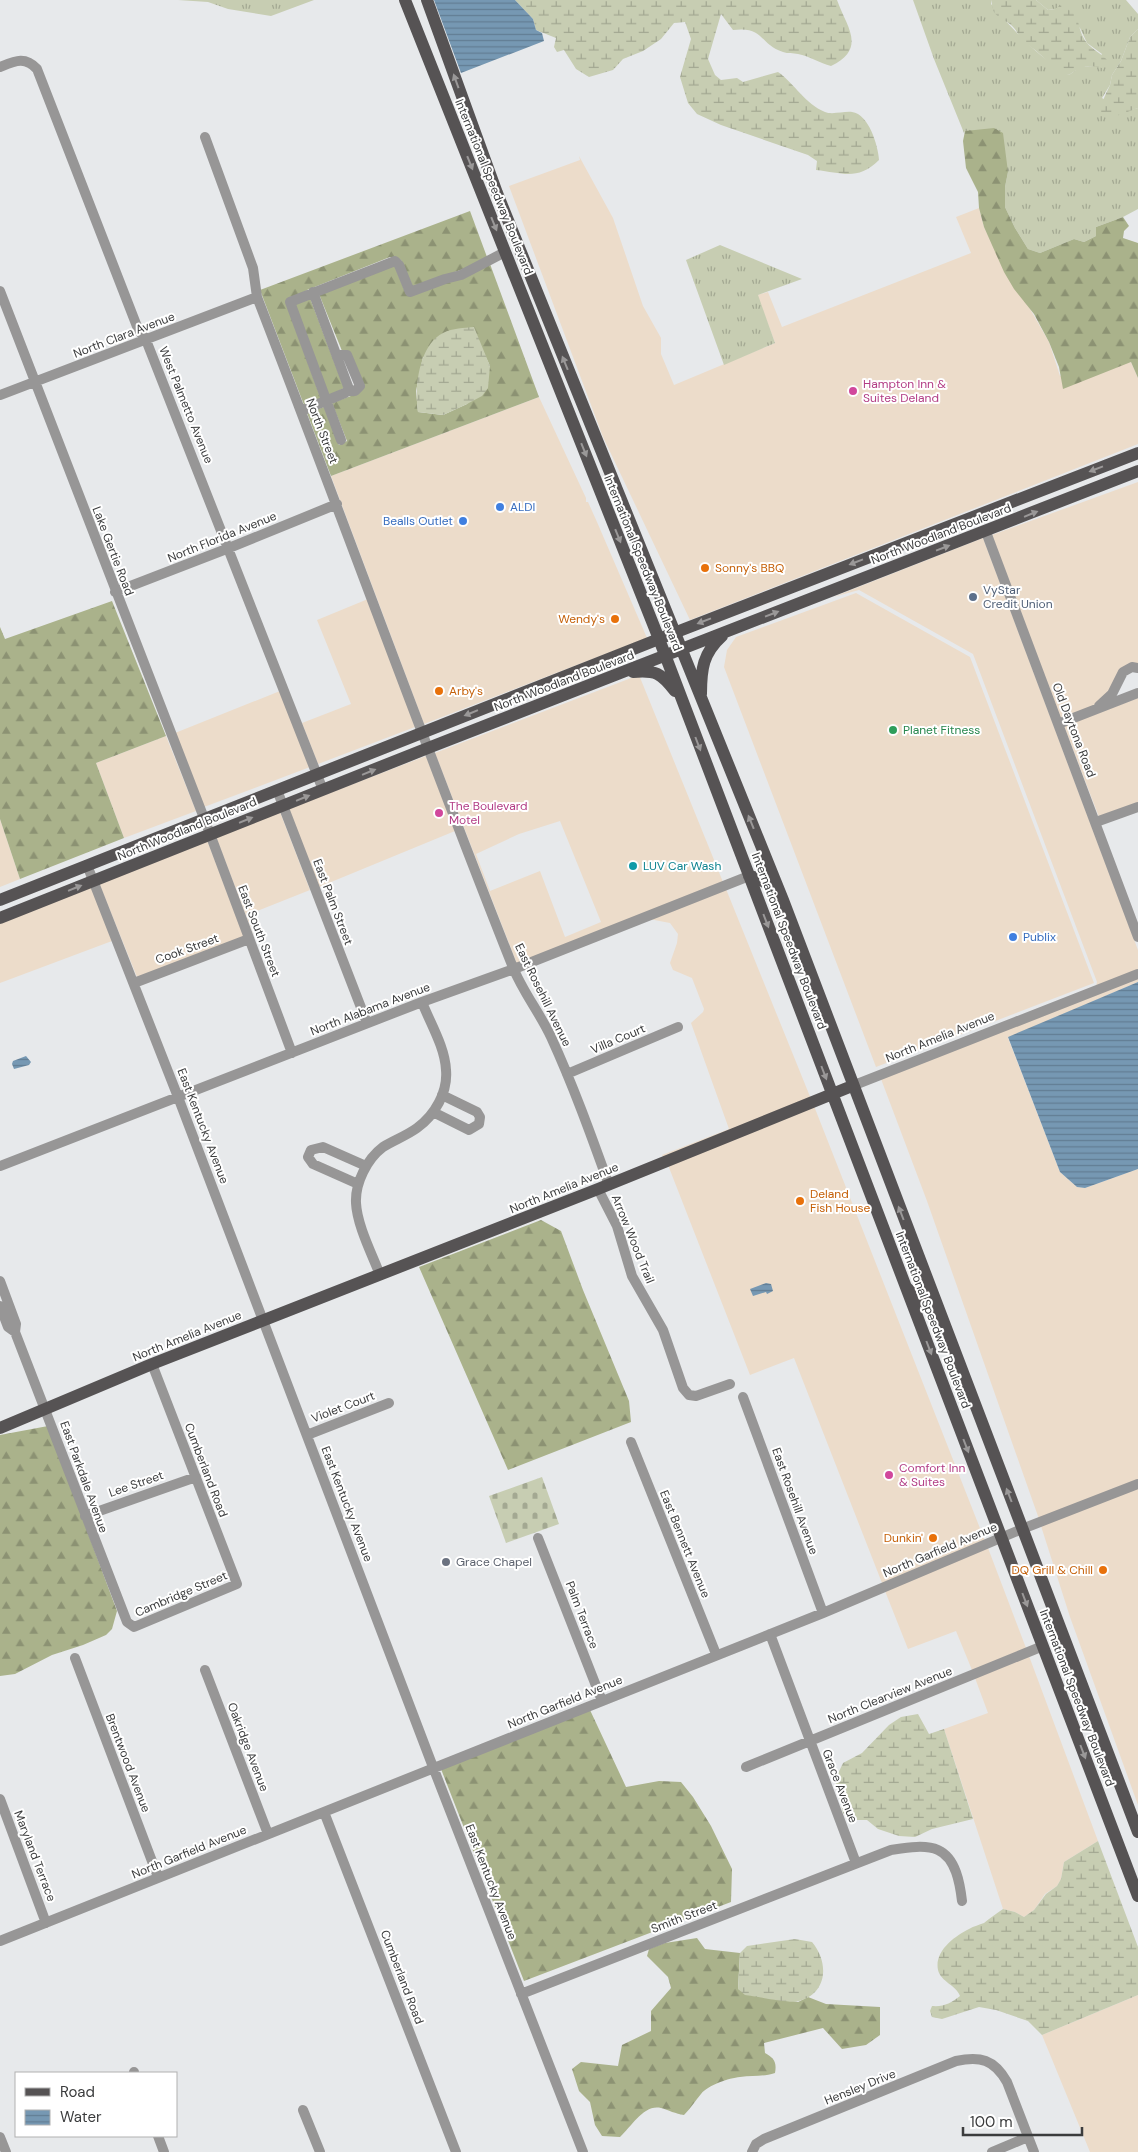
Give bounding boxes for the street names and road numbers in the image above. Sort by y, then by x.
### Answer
street label: International Speedway Boulevard [451,97,537,277]
street label: North Clara Avenue [71,308,177,362]
street label: West Palmetto Avenue [155,344,217,466]
street label: North Street [302,396,342,466]
street label: International Speedway Boulevard [600,473,686,653]
street label: North Woodland Boulevard [869,500,1013,568]
street label: Lake Gertie Road [89,504,137,598]
street label: North Florida Avenue [165,508,279,566]
street label: North Woodland Boulevard [492,647,636,715]
street label: Old Daytona Road [1049,680,1099,780]
street label: North Woodland Boulevard [115,794,259,864]
street label: International Speedway Boulevard [748,850,830,1032]
street label: East Palm Street [309,857,357,947]
street label: East South Street [234,883,284,979]
street label: Cook Street [153,930,221,968]
street label: East Rosehill Avenue [511,941,575,1049]
street label: North Alabama Avenue [308,979,432,1039]
street label: North Amelia Avenue [883,1008,997,1066]
street label: Villa Court [588,1020,648,1058]
street label: East Kentucky Avenue [174,1066,232,1186]
street label: North Amelia Avenue [507,1159,621,1217]
street label: Arrow Wood Trail [608,1192,658,1286]
street label: International Speedway Boulevard [892,1229,974,1411]
street label: North Amelia Avenue [130,1307,244,1365]
street label: Violet Court [309,1387,377,1426]
street label: East Parkdale Avenue [56,1419,112,1535]
street label: Cumberland Road [181,1421,231,1519]
street label: East Kentucky Avenue [318,1444,376,1564]
street label: East Rosehill Avenue [768,1445,822,1557]
street label: Lee Street [106,1467,166,1501]
street label: East Bennett Avenue [656,1488,714,1600]
street label: North Garfield Avenue [881,1519,1000,1581]
street label: Cambridge Street [132,1567,230,1621]
street label: Palm Terrace [562,1579,602,1651]
street label: International Speedway Boulevard [1036,1607,1118,1789]
street label: North Clearview Avenue [826,1663,955,1727]
street label: North Garfield Avenue [505,1672,625,1732]
street label: Oakridge Avenue [224,1700,272,1794]
street label: Brentwood Avenue [102,1711,154,1815]
street label: Grace Avenue [819,1747,861,1825]
street label: Maryland Terrace [10,1808,60,1904]
street label: North Garfield Avenue [129,1822,249,1882]
street label: East Kentucky Avenue [462,1822,520,1942]
street label: Smith Street [649,1897,720,1937]
street label: Cumberland Road [377,1928,427,2026]
street label: Hensley Drive [822,2065,898,2109]

